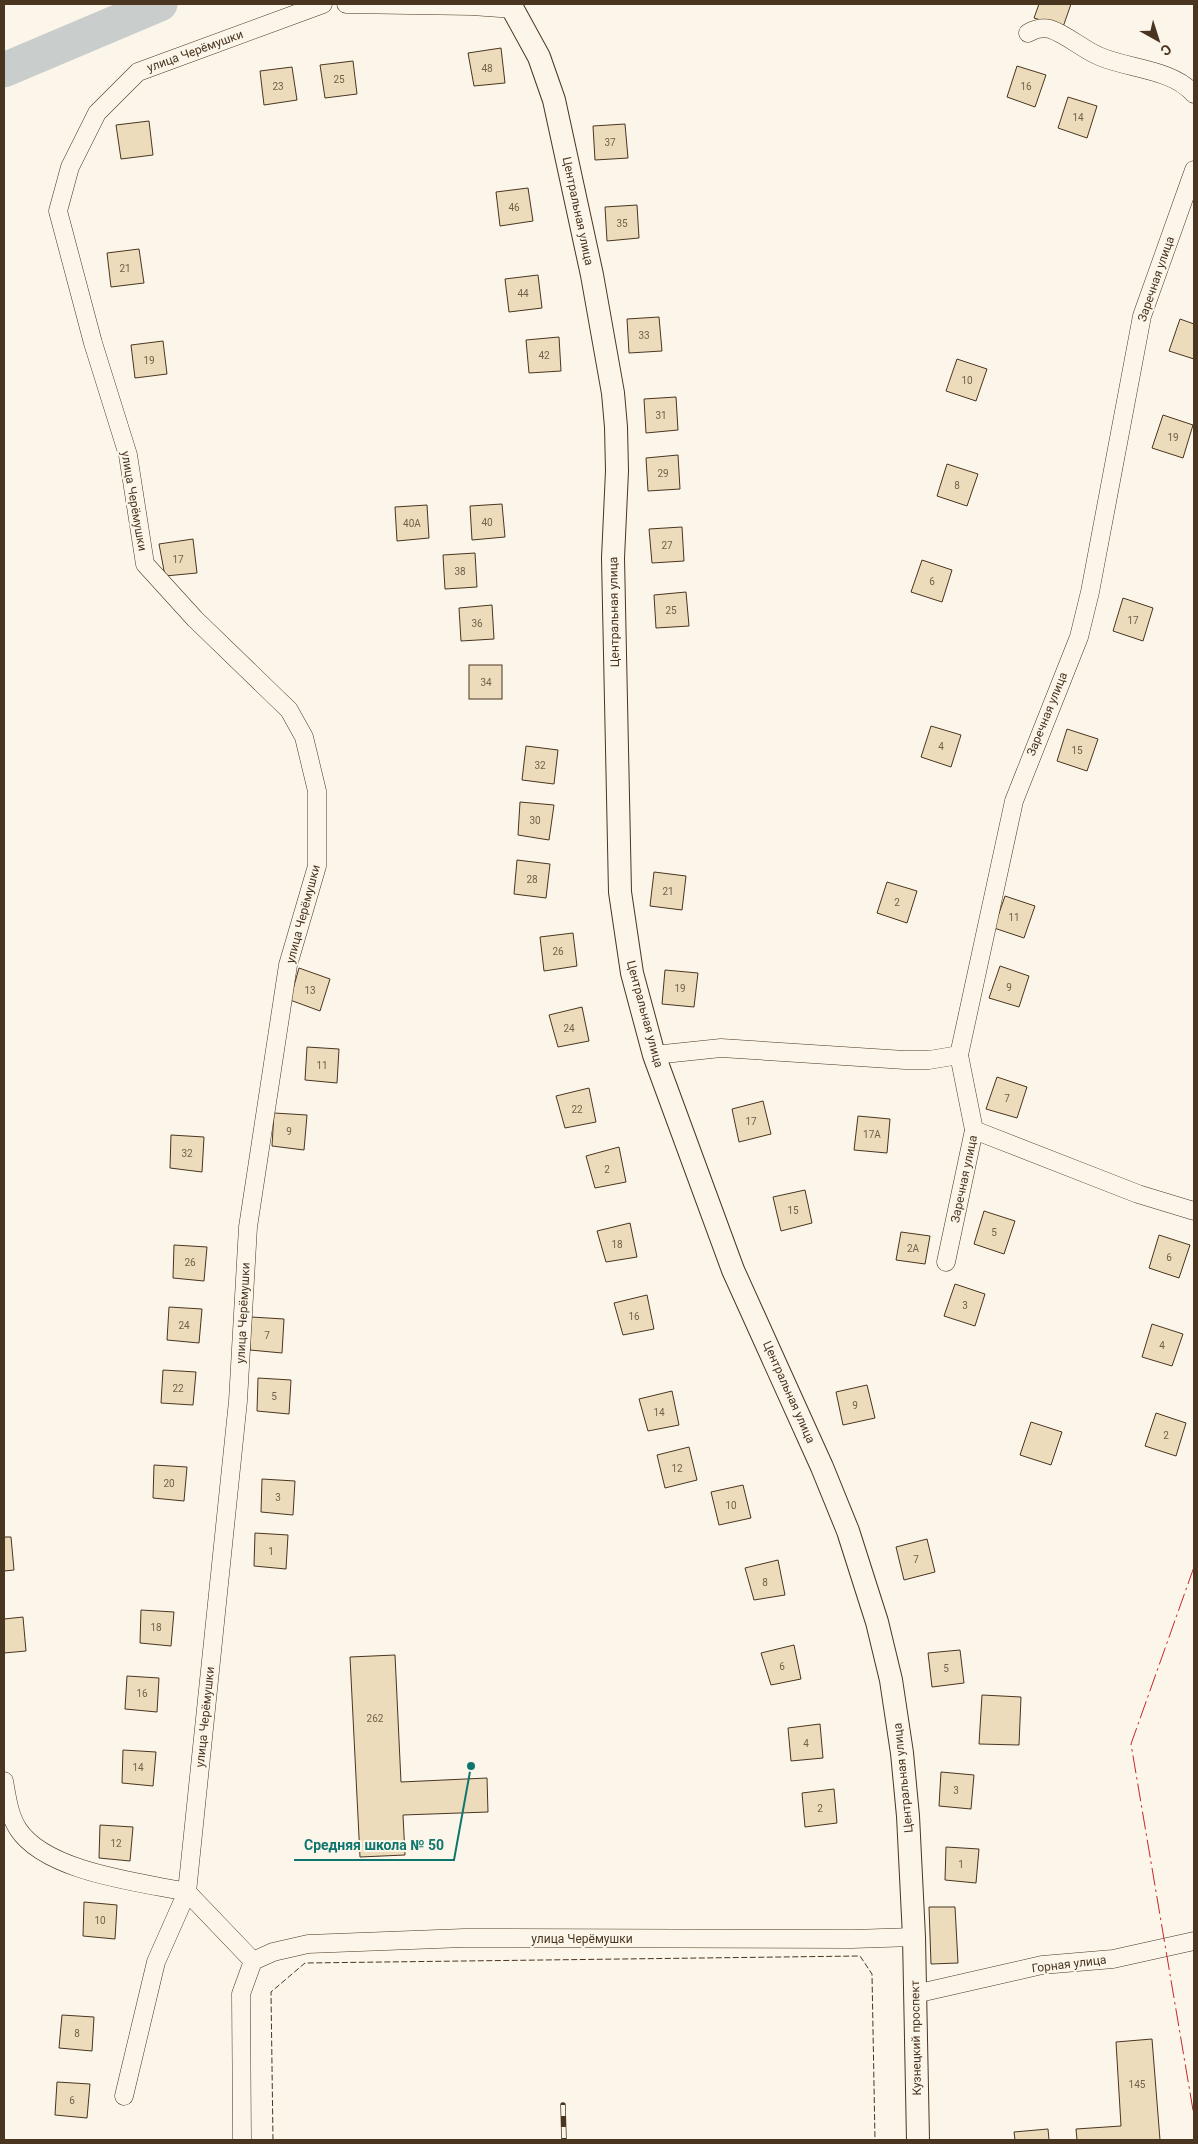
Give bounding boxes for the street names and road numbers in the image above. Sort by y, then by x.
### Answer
street label: улица Черёмушки [145,27,245,75]
street label: Центральная улица [560,155,596,267]
street label: Заречная улица [1135,235,1177,323]
street label: улица Черёмушки [118,450,150,552]
street label: Центральная улица [606,557,622,667]
street label: Заречная улица [1024,670,1070,758]
street label: улица Черёмушки [283,863,323,965]
street label: Центральная улица [624,959,666,1069]
street label: Заречная улица [948,1134,980,1224]
street label: улица Черёмушки [233,1262,253,1364]
street label: Центральная улица [760,1339,818,1445]
street label: улица Черёмушки [193,1666,217,1768]
street label: Центральная улица [890,1722,916,1834]
street label: улица Черёмушки [531,1932,633,1946]
street label: Горная улица [1031,1952,1107,1976]
street label: Кузнецкий проспект [908,1980,924,2096]

